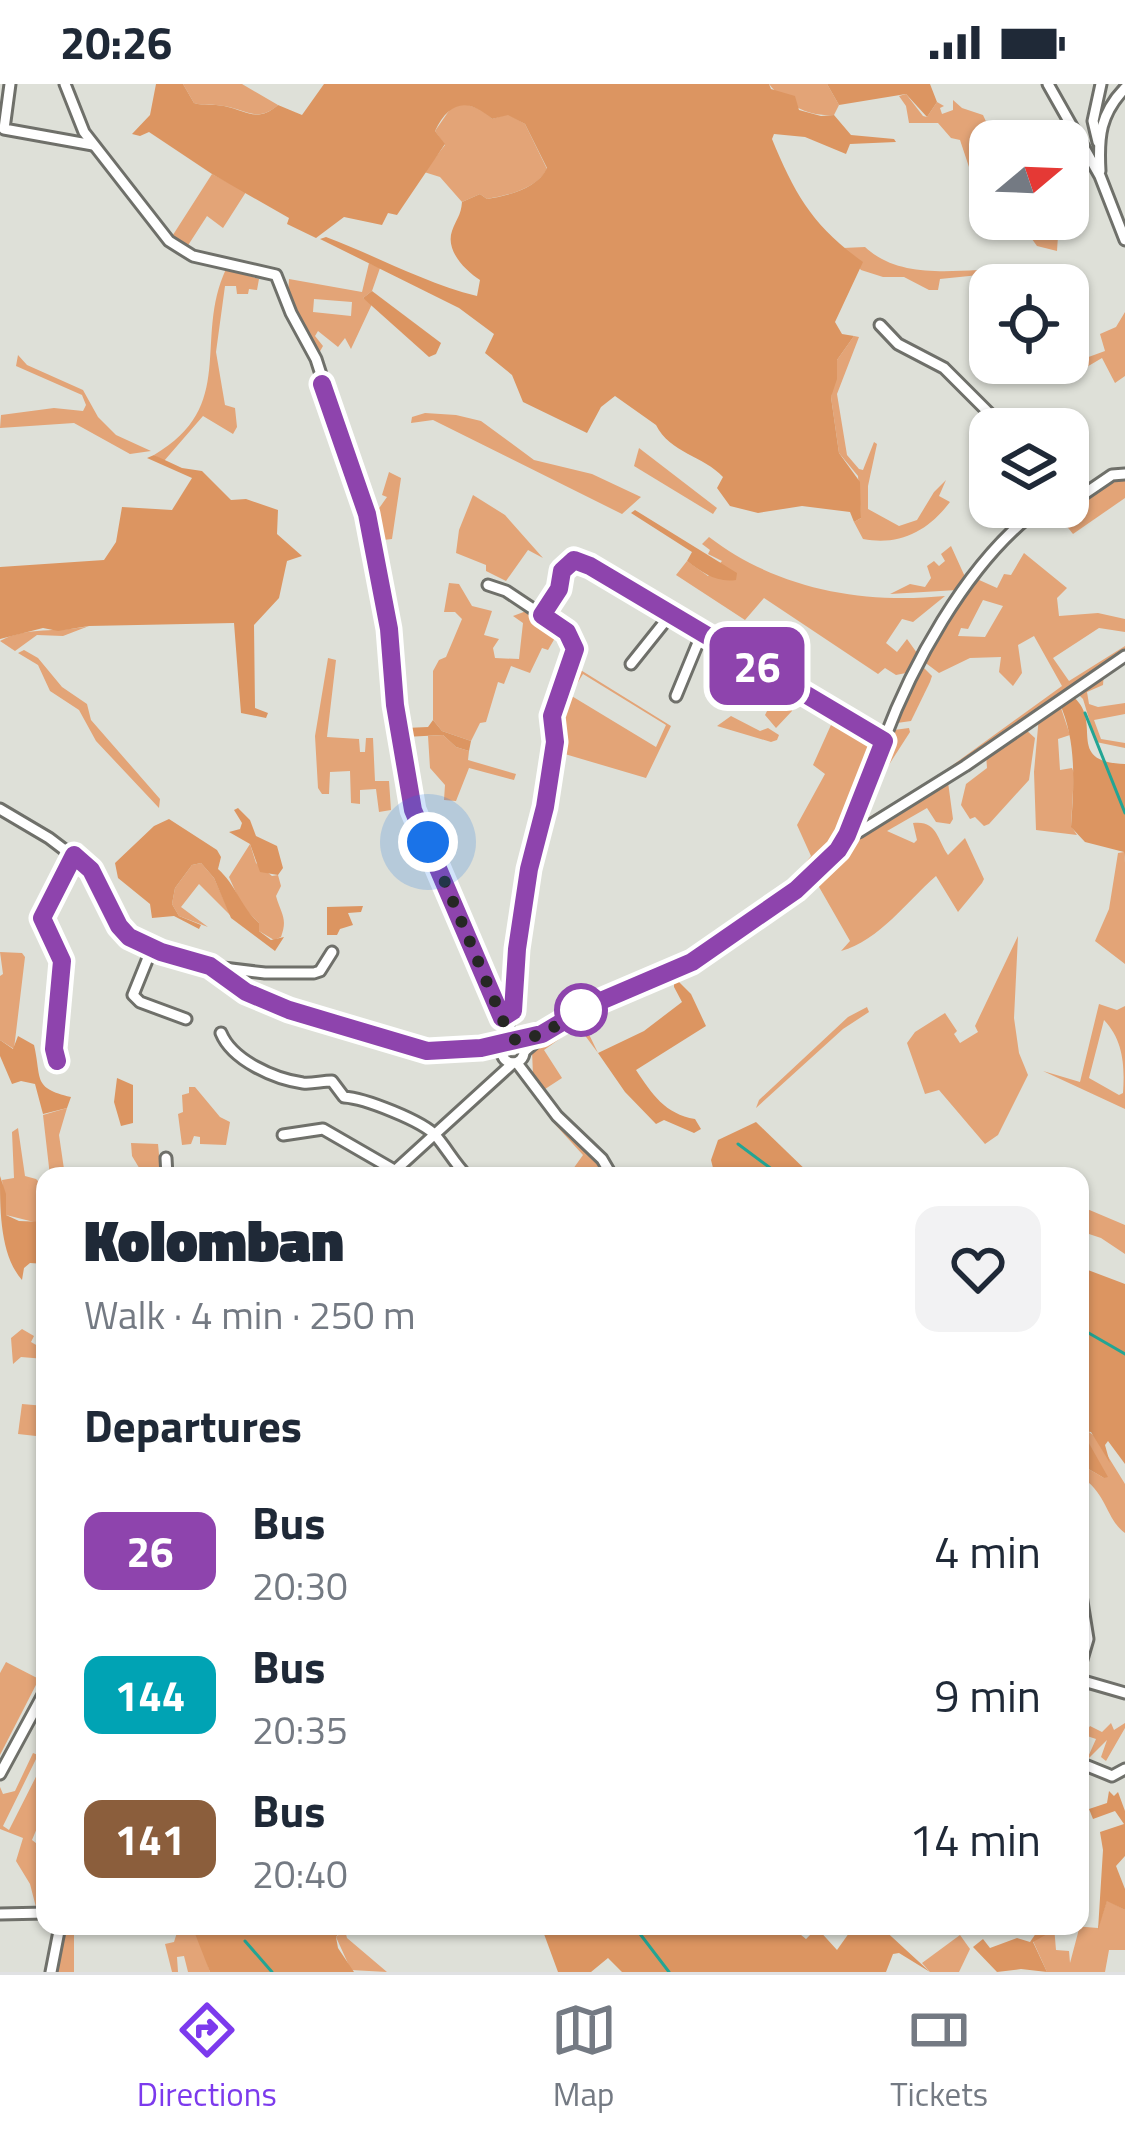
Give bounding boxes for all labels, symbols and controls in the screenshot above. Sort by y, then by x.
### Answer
text: 20:26 [60,8,172,76]
north arrow [969,120,1089,240]
map controls [969,120,1089,528]
button: locate [969,264,1089,384]
button: layers [969,408,1089,528]
line badge: 26 [703,627,811,705]
text: 26 [733,634,781,698]
your location [398,812,458,872]
unlabelled marker [556,985,606,1035]
text: Kolomban [84,1196,344,1283]
button: heart [915,1206,1041,1332]
text: Walk · 4 min · 250 m [84,1285,416,1344]
text: Departures [84,1391,302,1459]
text: Bus [252,1488,326,1556]
text: 4 min [934,1517,1041,1585]
text: 26 [126,1519,174,1583]
text: 20:30 [252,1556,348,1615]
text: Bus [252,1632,326,1700]
text: 9 min [934,1661,1041,1729]
text: 144 [115,1663,185,1727]
text: 20:35 [252,1700,348,1759]
text: Bus [252,1776,326,1844]
text: 14 min [909,1805,1041,1873]
text: 141 [115,1807,185,1871]
text: 20:40 [252,1844,348,1903]
tab: Directions [137,1997,277,2119]
tab: Map [551,1997,617,2119]
tab: Tickets [890,1997,988,2119]

